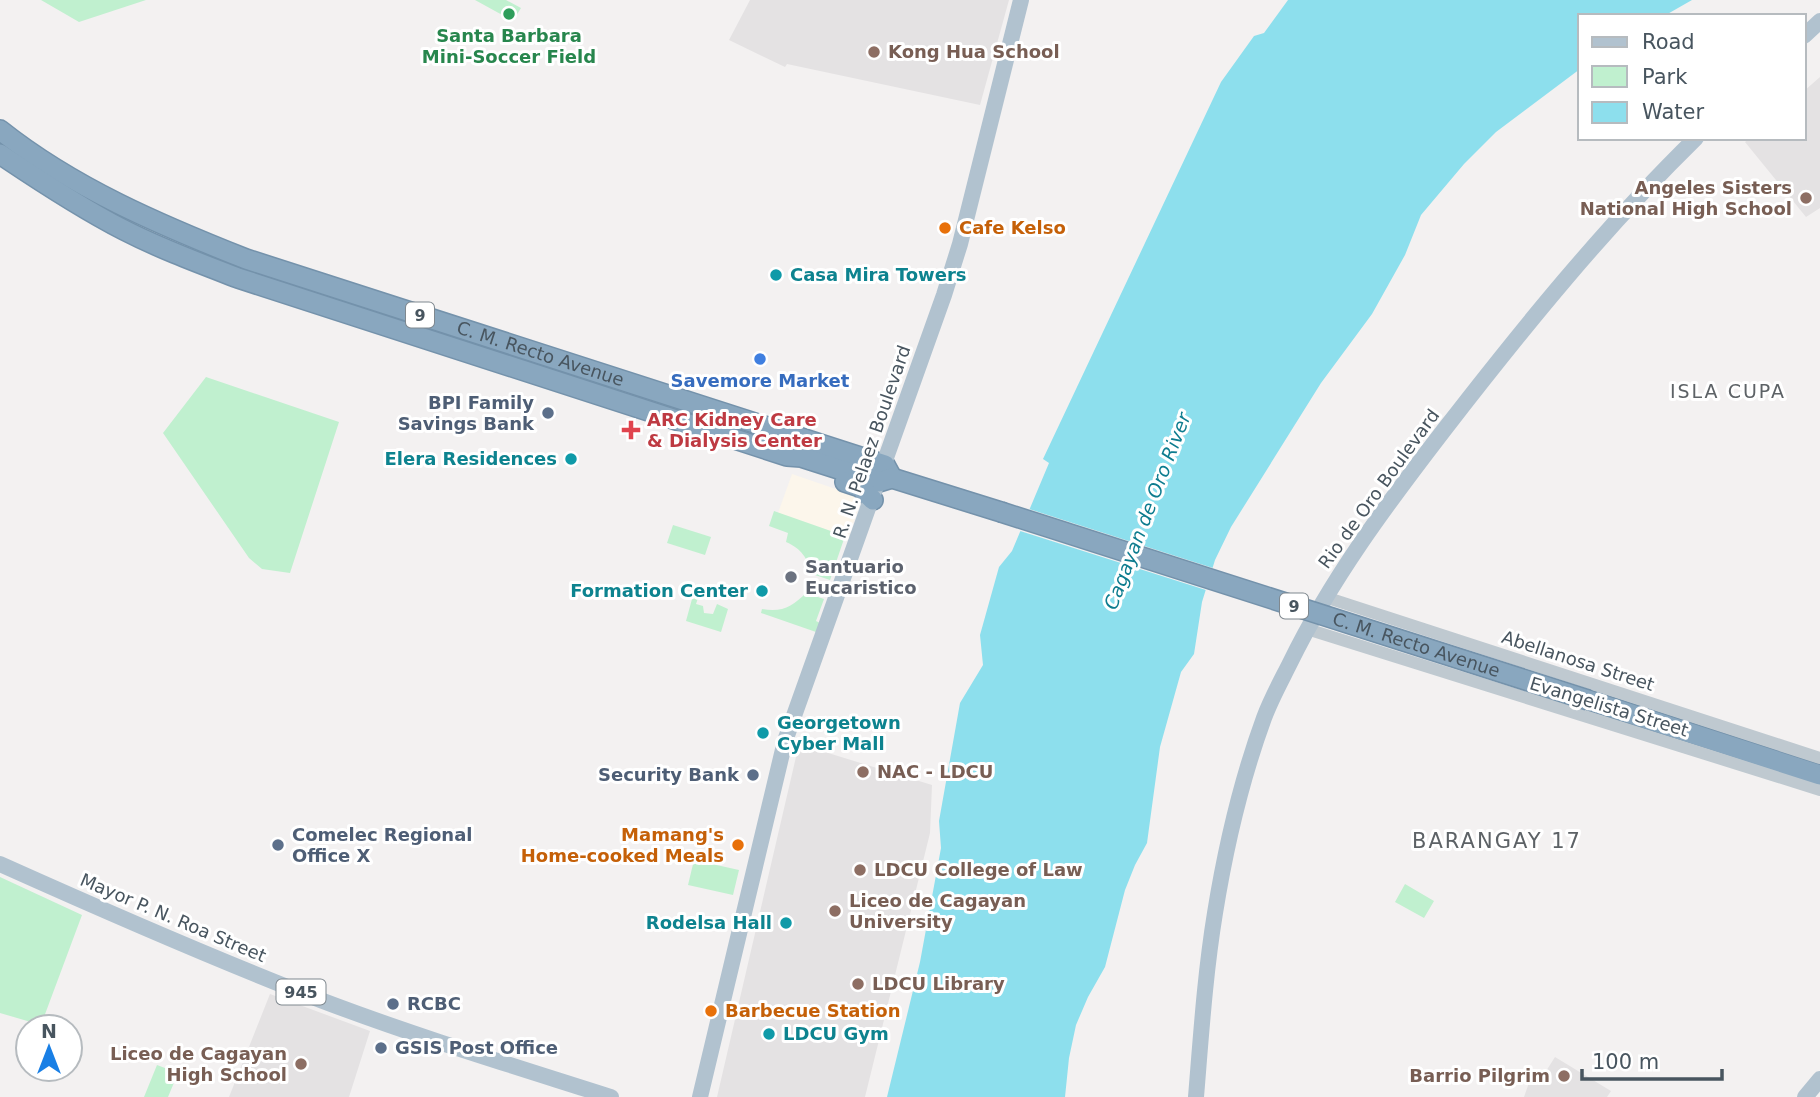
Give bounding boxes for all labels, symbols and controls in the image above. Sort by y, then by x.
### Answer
marker: Santa Barbara Mini-Soccer Field [501,6,517,22]
legend [1578,14,1806,140]
place label: Santa Barbara Mini-Soccer Field [422,25,596,67]
text: Road [1642,30,1695,54]
place label: Kong Hua School [888,41,1060,62]
marker: Kong Hua School [866,44,882,60]
text: Park [1642,65,1688,89]
text: Water [1642,100,1704,124]
place label: Angeles Sisters National High School [1580,177,1792,219]
marker: Angeles Sisters National High School [1798,190,1814,206]
place label: Cafe Kelso [959,217,1066,238]
marker: Cafe Kelso [937,220,953,236]
place label: Casa Mira Towers [790,264,967,285]
marker: Casa Mira Towers [768,267,784,283]
road number: 9 [406,302,434,328]
street label: C. M. Recto Avenue [454,317,627,390]
street label: R. N. Pelaez Boulevard [829,343,914,541]
marker: Savemore Market [752,351,768,367]
place label: Savemore Market [671,370,850,391]
district label: ISLA CUPA [1670,380,1786,402]
place label: BPI Family Savings Bank [398,392,535,434]
marker: BPI Family Savings Bank [540,405,556,421]
street label: Rio de Oro Boulevard [1314,405,1443,572]
water label: Cagayan de Oro River [1099,408,1195,613]
place label: ARC Kidney Care & Dialysis Center [647,409,822,451]
marker: ARC Kidney Care & Dialysis Center [621,420,641,440]
place label: Elera Residences [385,448,557,469]
marker: Elera Residences [563,451,579,467]
place label: Santuario Eucaristico [805,556,917,598]
marker: Santuario Eucaristico [783,569,799,585]
place label: Formation Center [570,580,748,601]
marker: Formation Center [754,583,770,599]
road number: 9 [1280,594,1308,618]
street label: C. M. Recto Avenue [1330,608,1503,681]
street label: Abellanosa Street [1499,626,1657,695]
street label: Evangelista Street [1527,672,1691,741]
place label: Georgetown Cyber Mall [777,712,901,754]
marker: Georgetown Cyber Mall [755,725,771,741]
place label: NAC - LDCU [877,761,993,782]
place label: Security Bank [598,764,740,785]
marker: NAC - LDCU [855,764,871,780]
marker: Security Bank [745,767,761,783]
place label: Comelec Regional Office Ⅹ [292,824,472,866]
place label: Mamang's Home-cooked Meals [521,824,724,866]
district label: BARANGAY 17 [1412,829,1582,853]
marker: Comelec Regional Office Ⅹ [270,837,286,853]
marker: Mamang's Home-cooked Meals [730,837,746,853]
place label: LDCU College of Law [874,859,1083,880]
marker: LDCU College of Law [852,862,868,878]
street label: Mayor P. N. Roa Street [77,869,269,966]
place label: Liceo de Cagayan University [849,890,1026,932]
marker: Liceo de Cagayan University [827,903,843,919]
place label: Rodelsa Hall [646,912,772,933]
marker: Rodelsa Hall [778,915,794,931]
place label: LDCU Library [872,973,1005,994]
marker: LDCU Library [850,976,866,992]
road number: 945 [276,980,326,1004]
place label: RCBC [407,993,461,1014]
marker: RCBC [385,996,401,1012]
place label: Barbecue Station [725,1000,900,1021]
marker: Barbecue Station [703,1003,719,1019]
north arrow [14,1013,84,1083]
text: N [41,1020,57,1042]
place label: LDCU Gym [783,1023,889,1044]
marker: LDCU Gym [761,1026,777,1042]
place label: GSIS Post Office [395,1037,558,1058]
scale bar [1582,1038,1722,1082]
marker: GSIS Post Office [373,1040,389,1056]
place label: Liceo de Cagayan High School [110,1043,287,1085]
text: 100 m [1592,1050,1659,1074]
marker: Liceo de Cagayan High School [293,1056,309,1072]
place label: Barrio Pilgrim [1409,1065,1550,1086]
marker: Barrio Pilgrim [1556,1068,1572,1084]

